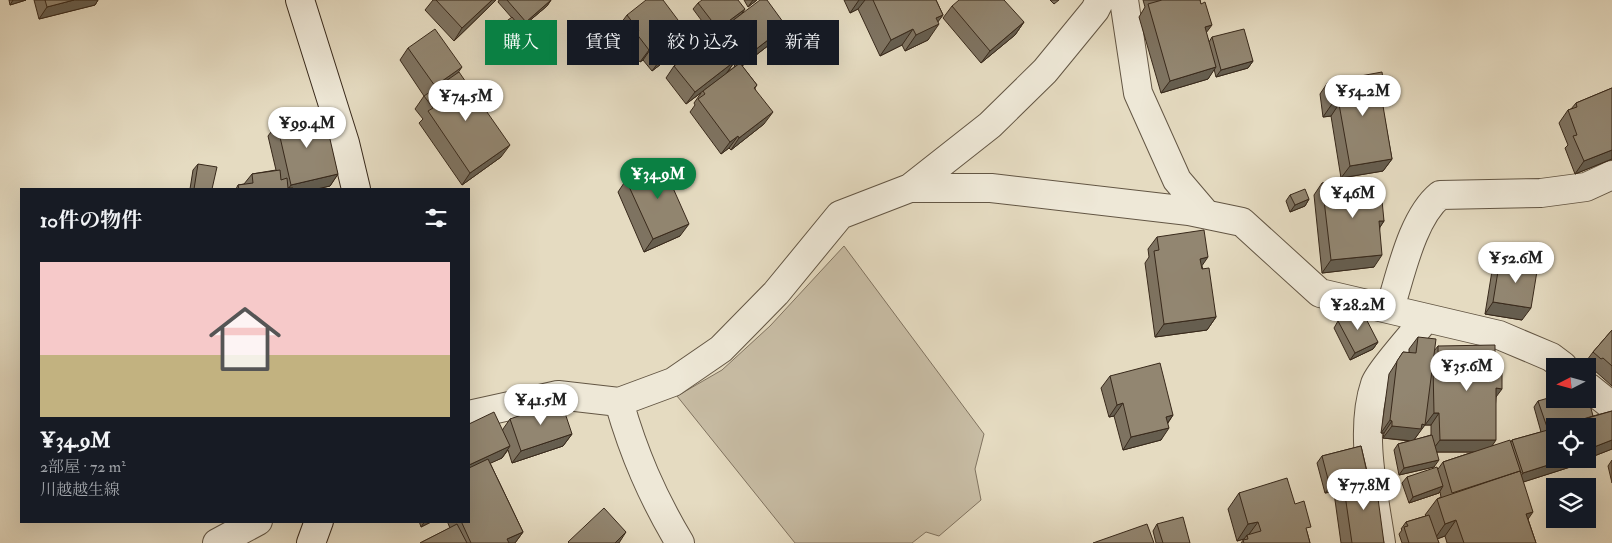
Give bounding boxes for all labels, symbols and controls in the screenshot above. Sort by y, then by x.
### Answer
chip: 購入 [485,20,557,65]
chip: 賃貸 [567,20,639,65]
chip: 絞り込み [649,20,757,65]
chip: 新着 [767,20,839,65]
pin: ¥54.2M [1322,74,1404,117]
pin: ¥74.5M [425,80,507,122]
text: ¥54.2M [1336,81,1390,101]
text: ¥74.5M [439,86,493,106]
pin: ¥99.4M [266,106,348,149]
text: ¥99.4M [279,113,335,133]
pin: ¥34.9M [617,158,699,200]
text: ¥34.9M [631,164,685,184]
pin: ¥46M [1323,176,1383,219]
text: ¥46M [1331,183,1375,203]
icon: filters [422,204,450,232]
text: 10件の物件 [40,207,142,234]
pin: ¥52.6M [1475,242,1557,284]
text: ¥52.6M [1489,248,1543,268]
pin: ¥28.2M [1317,288,1399,331]
icon: home [200,294,290,384]
text: ¥28.2M [1331,295,1385,315]
pin: ¥35.6M [1426,350,1508,392]
text: ¥35.6M [1441,356,1493,376]
north arrow [1546,358,1596,408]
map controls [1546,358,1596,528]
pin: ¥41.5M [500,384,582,426]
text: ¥41.5M [515,390,567,410]
button: locate [1546,418,1596,468]
text: ¥34.9M [40,427,111,454]
text: 2部屋 · 72 m² [40,457,126,477]
pin: ¥77.8M [1323,468,1405,511]
text: ¥77.8M [1338,475,1390,495]
button: layers [1546,478,1596,528]
text: 川越越生線 [40,480,120,500]

